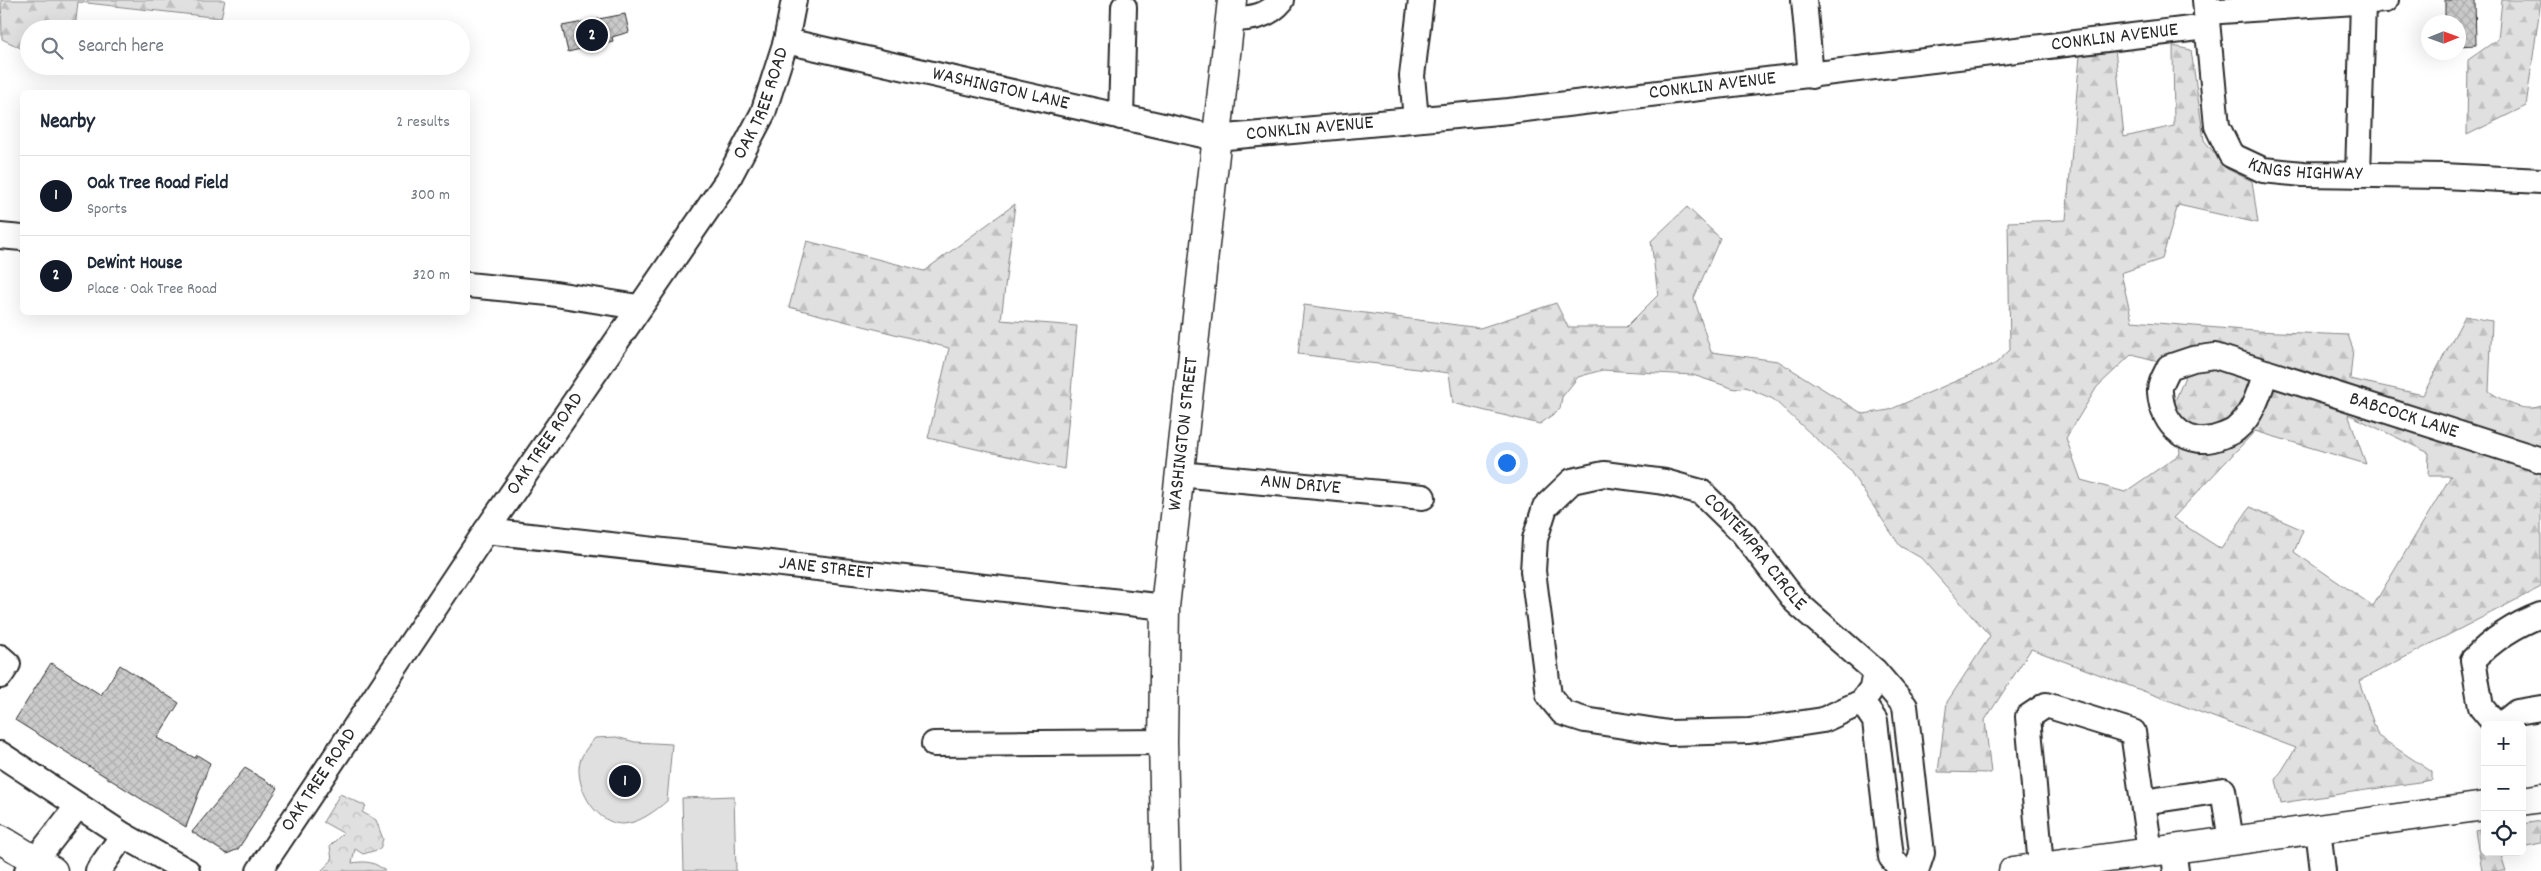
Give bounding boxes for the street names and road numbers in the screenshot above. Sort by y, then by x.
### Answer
street label: CONKLIN AVENUE [2050,17,2180,60]
street label: OAK TREE ROAD [727,44,797,165]
street label: WASHINGTON LANE [929,60,1072,118]
street label: CONKLIN AVENUE [1647,65,1778,108]
street label: CONKLIN AVENUE [1245,110,1375,149]
street label: KINGS HIGHWAY [2243,151,2363,189]
street label: WASHINGTON STREET [1162,356,1206,512]
street label: BABCOCK LANE [2345,386,2462,447]
street label: OAK TREE ROAD [500,387,591,501]
street label: ANN DRIVE [1259,468,1342,503]
street label: CONTEMPRA CIRCLE [1696,487,1812,618]
street label: JANE STREET [777,550,874,588]
street label: OAK TREE ROAD [275,723,364,838]

